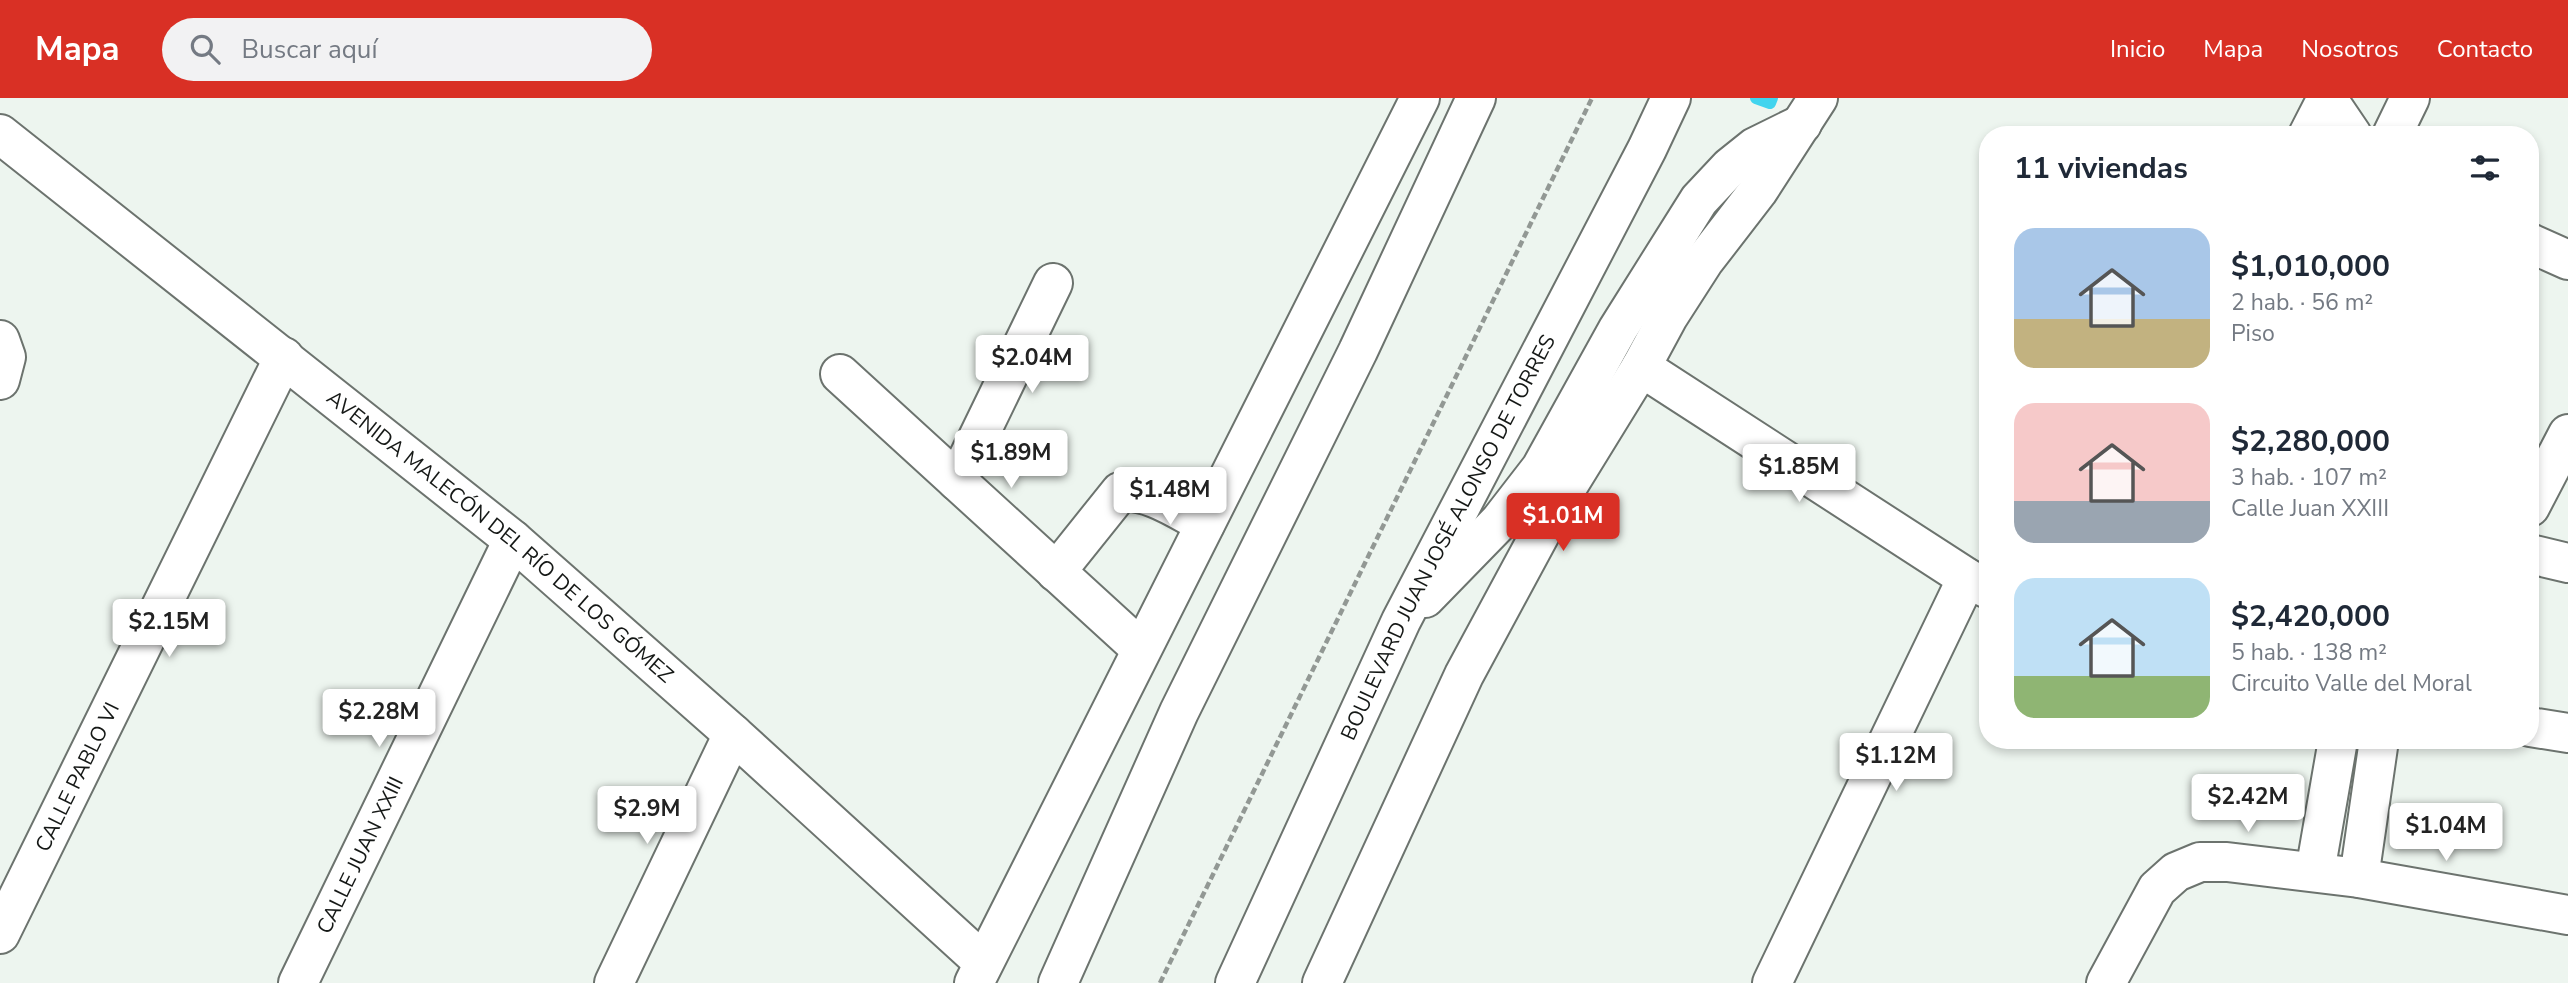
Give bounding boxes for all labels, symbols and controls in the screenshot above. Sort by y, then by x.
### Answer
search box [162,18,652,81]
text: Mapa [35,27,120,72]
icon: search [186,30,224,68]
text: Buscar aquí [242,32,377,67]
text: Inicio [2110,33,2165,65]
text: Mapa [2203,33,2263,65]
text: Nosotros [2301,33,2399,65]
text: Contacto [2437,33,2533,65]
text: 11 viviendas [2014,148,2188,189]
icon: filters [2466,149,2504,187]
text: $1,010,000 [2231,246,2390,287]
icon: home [2070,256,2154,340]
text: 2 hab. · 56 m² [2231,287,2373,318]
text: Piso [2231,318,2275,349]
street label: BOULEVARD JUAN JOSÉ ALONSO DE TORRES [1334,330,1562,745]
pin: $2.04M [975,336,1089,395]
text: $2.04M [992,342,1072,373]
street label: AVENIDA MALECÓN DEL RÍO DE LOS GÓMEZ [321,384,679,689]
text: $2,280,000 [2231,421,2390,462]
pin: $1.89M [954,430,1068,490]
icon: home [2070,431,2154,515]
text: $1.89M [971,437,1051,468]
pin: $1.85M [1742,444,1856,504]
text: $1.85M [1759,451,1839,482]
text: 3 hab. · 107 m² [2231,462,2387,493]
pin: $1.48M [1113,468,1227,527]
text: $1.48M [1130,474,1210,505]
text: Calle Juan XXIII [2231,493,2389,524]
pin: $1.01M [1506,494,1620,553]
text: $1.01M [1523,500,1603,531]
text: $2,420,000 [2231,596,2390,637]
pin: $2.15M [112,600,226,659]
text: $2.15M [129,606,209,637]
icon: home [2070,606,2154,690]
text: 5 hab. · 138 m² [2231,637,2387,668]
text: Circuito Valle del Moral [2231,668,2472,699]
pin: $2.28M [322,690,436,749]
text: $2.28M [339,696,419,727]
street label: CALLE PABLO VI [29,698,126,856]
pin: $1.12M [1839,734,1953,793]
text: $1.12M [1856,740,1936,771]
street label: CALLE JUAN XXIII [310,772,410,938]
pin: $2.42M [2191,774,2305,834]
text: $2.42M [2208,781,2288,812]
pin: $2.9M [598,786,696,846]
text: $2.9M [613,793,681,824]
pin: $1.04M [2389,804,2503,863]
text: $1.04M [2406,810,2486,841]

